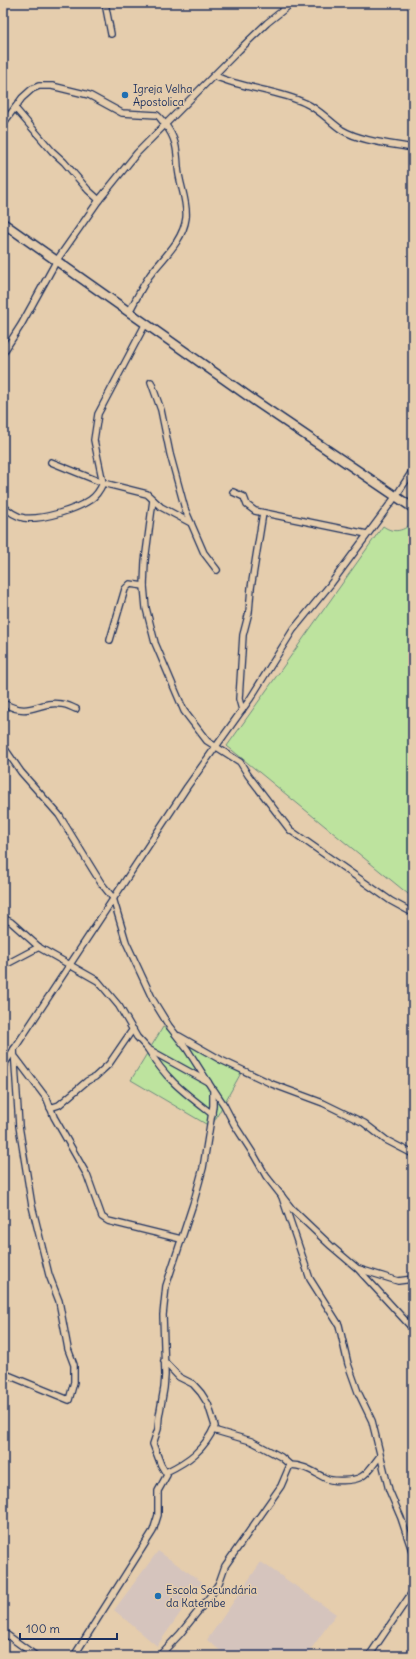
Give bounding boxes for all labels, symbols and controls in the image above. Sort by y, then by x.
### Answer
place label: Igreja Velha Apostolica [133,82,193,109]
marker: Igreja Velha Apostolica [120,90,130,100]
place label: Escola Secundária da Katembe [166,1583,257,1610]
marker: Escola Secundária da Katembe [153,1591,163,1601]
scale bar [20,1615,117,1641]
text: 100 m [26,1621,60,1636]

